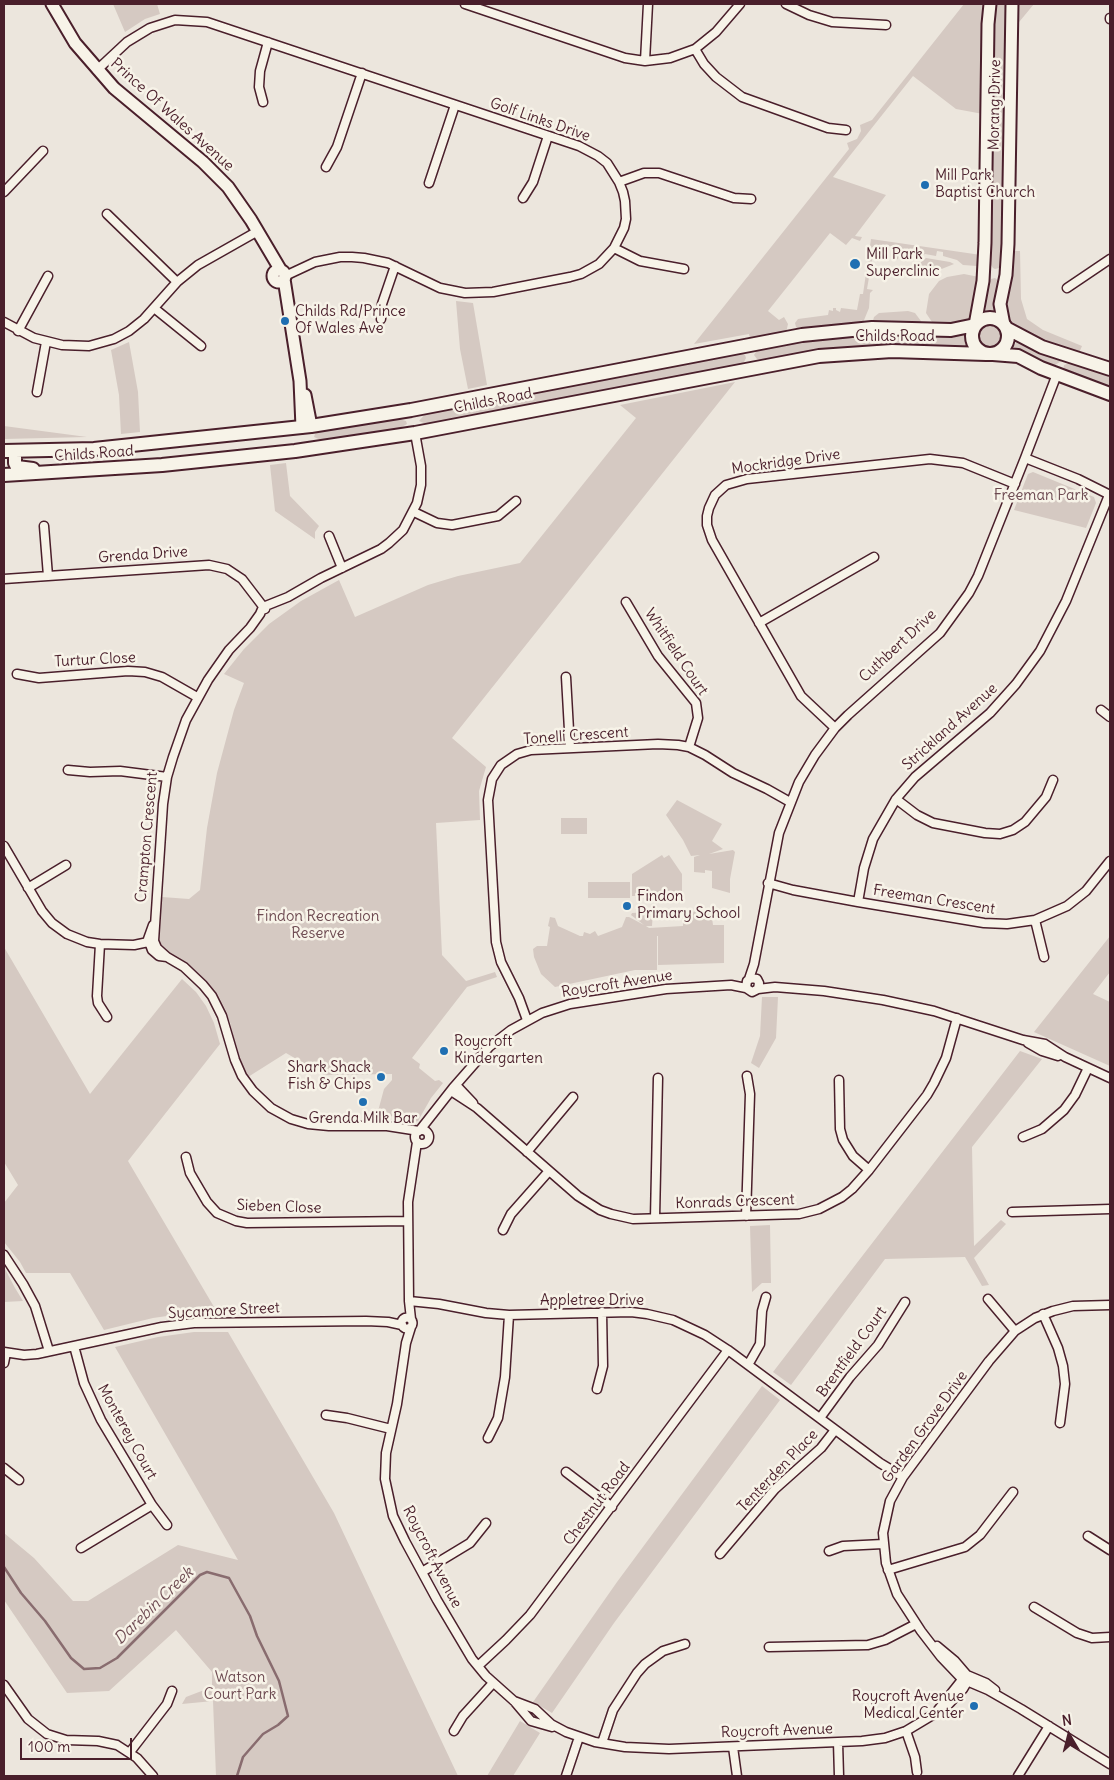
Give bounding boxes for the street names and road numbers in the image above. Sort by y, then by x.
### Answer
street label: Prince Of Wales Avenue [106,55,238,175]
street label: Morang Drive [985,59,1005,151]
street label: Golf Links Drive [488,94,592,146]
street label: Childs Road [855,328,935,346]
street label: Childs Road [452,385,534,417]
street label: Childs Road [54,442,134,466]
street label: Mockridge Drive [731,445,841,479]
street label: Grenda Drive [98,543,188,567]
street label: Whitfield Court [640,605,712,699]
street label: Cuthbert Drive [856,606,940,686]
street label: Turtur Close [54,649,136,671]
street label: Strickland Avenue [899,680,1001,774]
street label: Tonelli Crescent [523,723,629,749]
street label: Crampton Crescent [132,771,162,903]
street label: Freeman Crescent [872,881,996,919]
street label: Roycroft Avenue [560,966,674,1002]
street label: Konrads Crescent [675,1191,795,1213]
street label: Sieben Close [236,1197,322,1217]
street label: Appletree Drive [540,1292,644,1310]
street label: Sycamore Street [168,1299,280,1323]
street label: Brentfield Court [813,1303,891,1401]
street label: Garden Grove Drive [878,1367,972,1487]
street label: Monterey Court [93,1381,161,1483]
street label: Tenterden Place [734,1426,822,1516]
street label: Chestnut Road [560,1459,634,1549]
street label: Roycroft Avenue [399,1503,465,1611]
street label: Roycroft Avenue [721,1720,833,1742]

